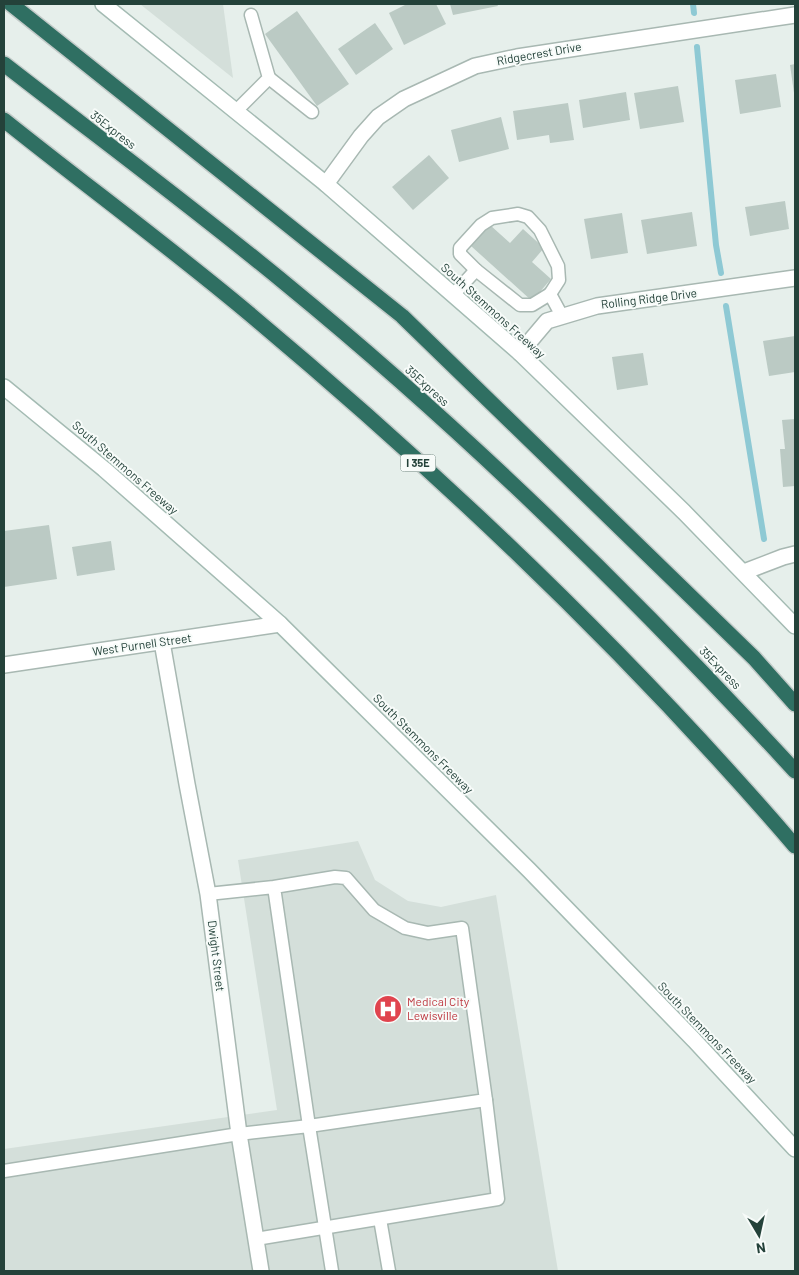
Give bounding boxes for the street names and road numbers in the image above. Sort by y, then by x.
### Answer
street label: Ridgecrest Drive [495,39,582,67]
street label: 35Express [88,107,139,151]
street label: South Stemmons Freeway [439,260,549,361]
street label: Rolling Ridge Drive [600,285,698,311]
street label: 35Express [403,362,453,409]
street label: South Stemmons Freeway [70,418,182,517]
road number: I 35E [400,454,436,472]
street label: West Purnell Street [91,630,192,658]
street label: 35Express [697,643,745,692]
street label: South Stemmons Freeway [371,690,477,796]
street label: Dwight Street [206,920,228,992]
street label: South Stemmons Freeway [656,979,760,1086]

